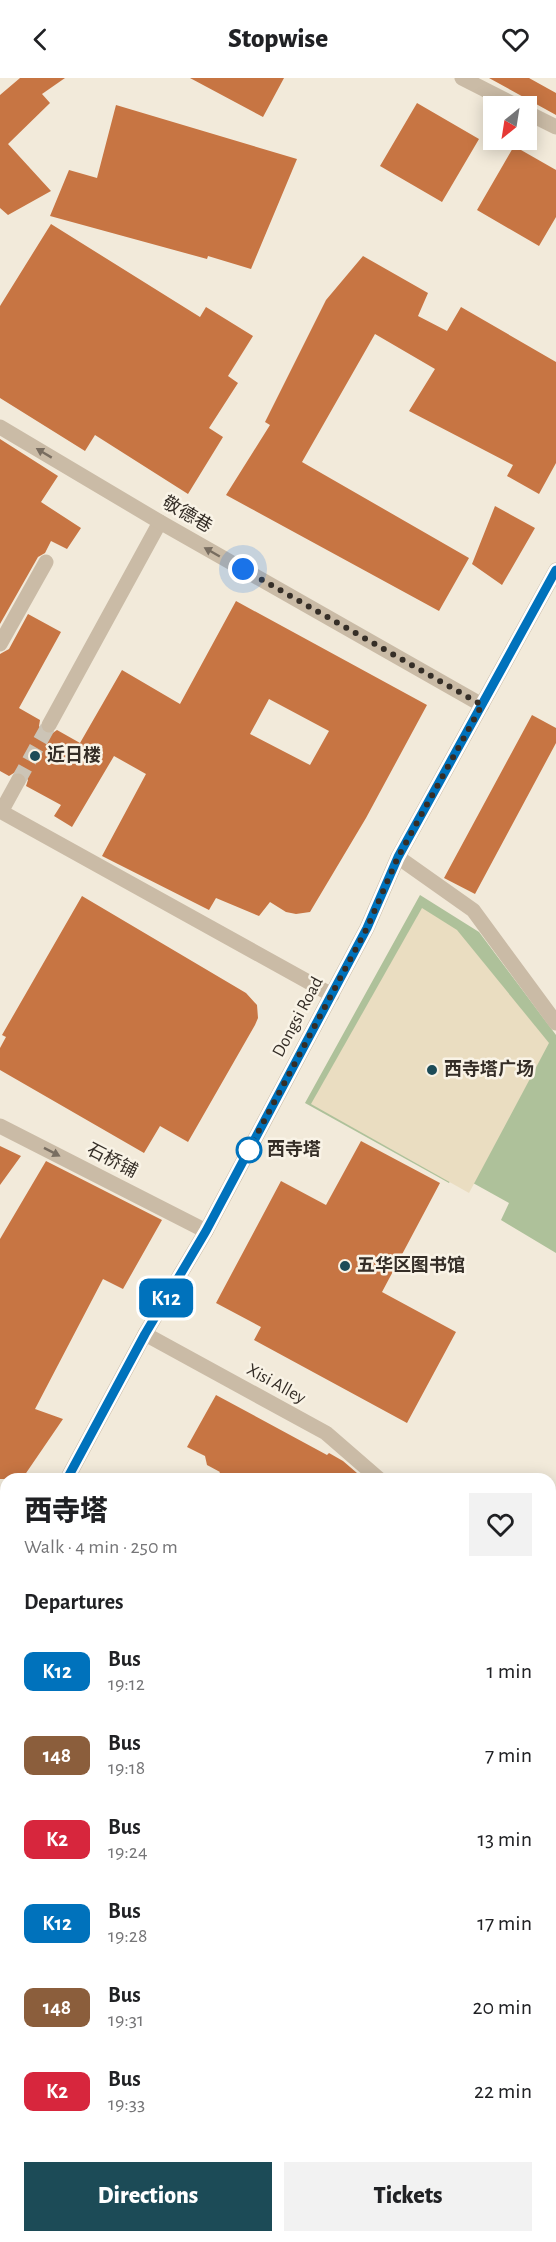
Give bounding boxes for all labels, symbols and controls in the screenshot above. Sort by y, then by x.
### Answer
icon: back [24,23,57,56]
icon: heart [499,23,532,56]
text: Stopwise [228,25,328,52]
north arrow [483,96,537,150]
map controls [483,96,537,150]
one-way arrow [36,448,52,459]
street label: 敬德巷 [159,492,216,536]
one-way arrow [203,547,220,557]
your location [228,554,258,584]
place label: 近日楼 [47,744,101,765]
marker: 近日楼 [28,749,42,763]
street label: Dongsi Road [269,974,327,1060]
place label: 西寺塔广场 [444,1059,534,1079]
marker: 西寺塔广场 [425,1063,439,1077]
marker: 西寺塔 [236,1137,262,1163]
street label: 石桥铺 [84,1139,141,1181]
place label: 西寺塔 [267,1140,321,1159]
one-way arrow [44,1147,61,1157]
place label: 五华区图书馆 [357,1255,465,1275]
marker: 五华区图书馆 [338,1259,352,1273]
line badge: K12 [132,1278,201,1318]
text: K12 [151,1288,181,1309]
street label: Xisi Alley [244,1361,309,1408]
button: heart [469,1493,532,1556]
text: 西寺塔 [24,1498,108,1526]
text: Walk · 4 min · 250 m [24,1537,178,1557]
text: Departures [24,1591,124,1613]
text: Bus [108,1648,141,1670]
text: 1 min [487,1660,532,1682]
text: K12 [42,1661,72,1682]
text: 19:12 [108,1674,145,1694]
text: Bus [108,1732,141,1754]
text: 7 min [485,1744,532,1766]
text: 148 [43,1745,71,1766]
text: 19:18 [108,1758,145,1778]
text: Bus [108,1816,141,1838]
text: 13 min [477,1828,532,1850]
text: K2 [46,1829,68,1850]
text: 19:24 [108,1842,148,1862]
text: Bus [108,1900,141,1922]
text: 17 min [477,1912,532,1934]
text: K12 [42,1913,72,1934]
text: 19:28 [108,1926,147,1946]
text: Bus [108,1984,141,2006]
text: 20 min [472,1996,532,2018]
text: 148 [43,1997,71,2018]
text: 19:31 [108,2010,144,2030]
text: Bus [108,2068,141,2090]
text: 22 min [474,2080,532,2102]
text: K2 [46,2081,68,2102]
text: 19:33 [108,2094,145,2114]
button: Directions [24,2162,272,2231]
button: Tickets [284,2162,532,2231]

